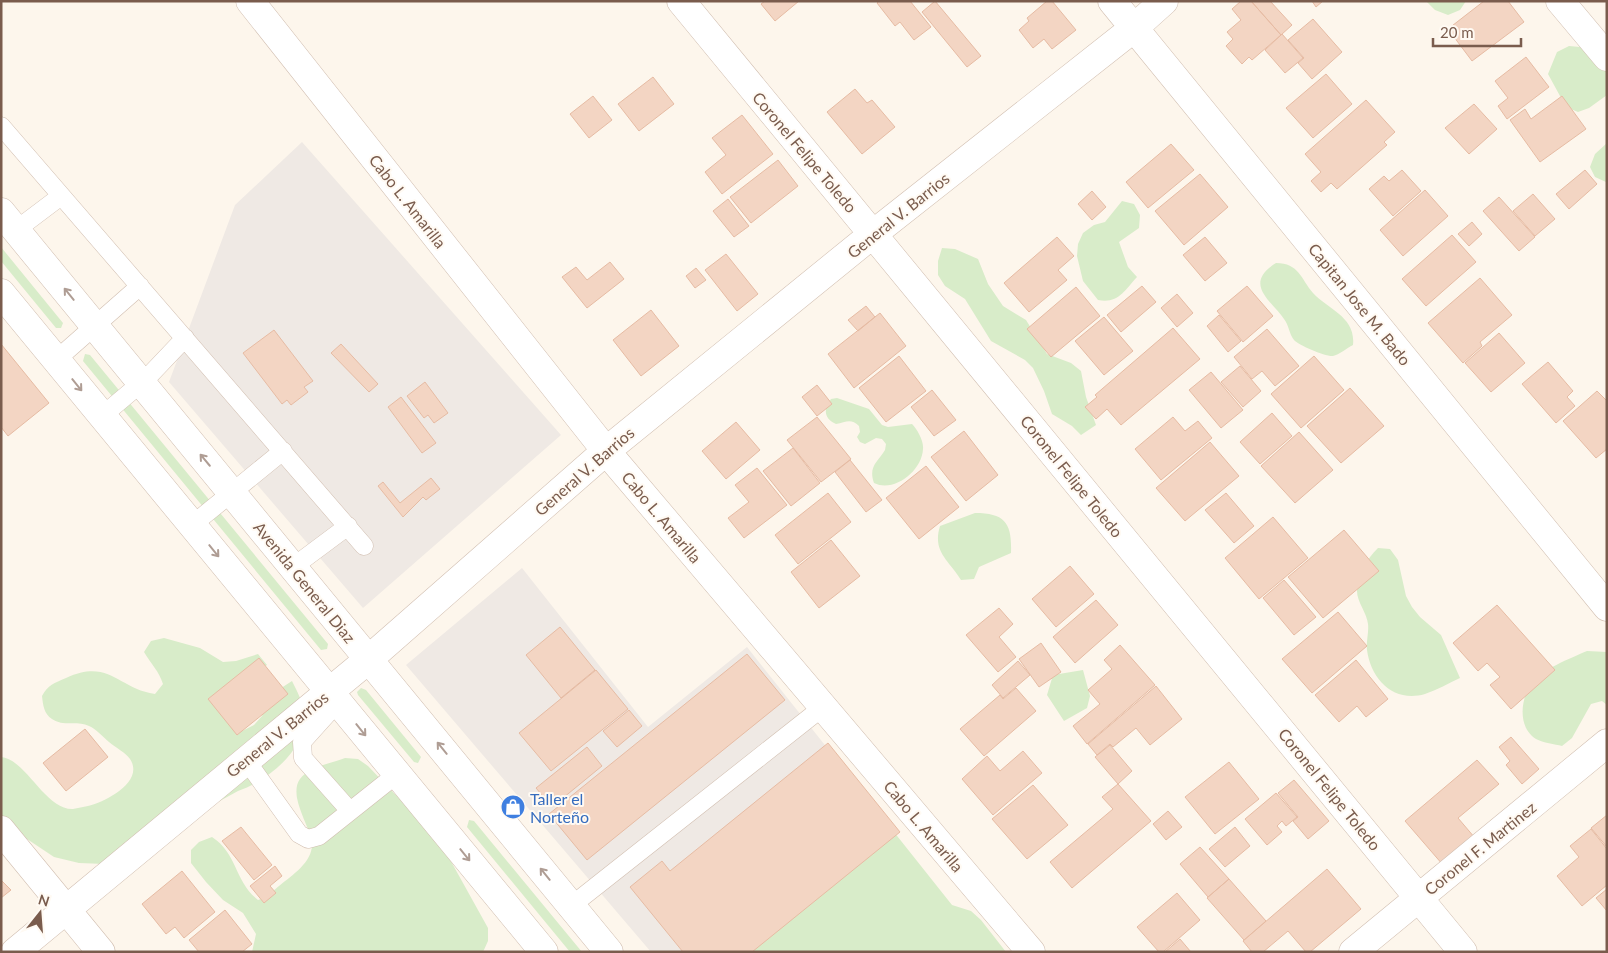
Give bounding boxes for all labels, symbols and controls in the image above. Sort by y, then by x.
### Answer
scale bar [1433,15,1520,47]
text: 20 m [1440,23,1474,41]
street label: Coronel Felipe Toledo [749,88,861,216]
street label: Cabo L. Amarilla [366,150,450,252]
street label: General V. Barrios [843,168,953,262]
street label: Capitan Jose M. Bado [1305,239,1415,369]
one-way arrow [63,288,74,301]
one-way arrow [71,378,82,391]
street label: Coronel Felipe Toledo [1017,411,1127,541]
street label: General V. Barrios [530,423,638,519]
one-way arrow [200,454,211,467]
street label: Cabo L. Amarilla [618,467,706,567]
street label: Avenida General Diaz [250,518,360,646]
one-way arrow [208,544,219,557]
street label: General V. Barrios [222,687,332,781]
one-way arrow [356,723,367,736]
street label: Coronel Felipe Toledo [1275,724,1385,854]
one-way arrow [436,742,447,755]
street label: Cabo L. Amarilla [880,776,968,876]
place label: Taller el Norteño [530,789,589,826]
shop icon: Taller el Norteño [500,794,526,820]
street label: Coronel F. Martinez [1421,797,1539,899]
one-way arrow [459,849,470,862]
one-way arrow [539,867,550,880]
north arrow [15,888,65,938]
text: N [36,890,52,910]

